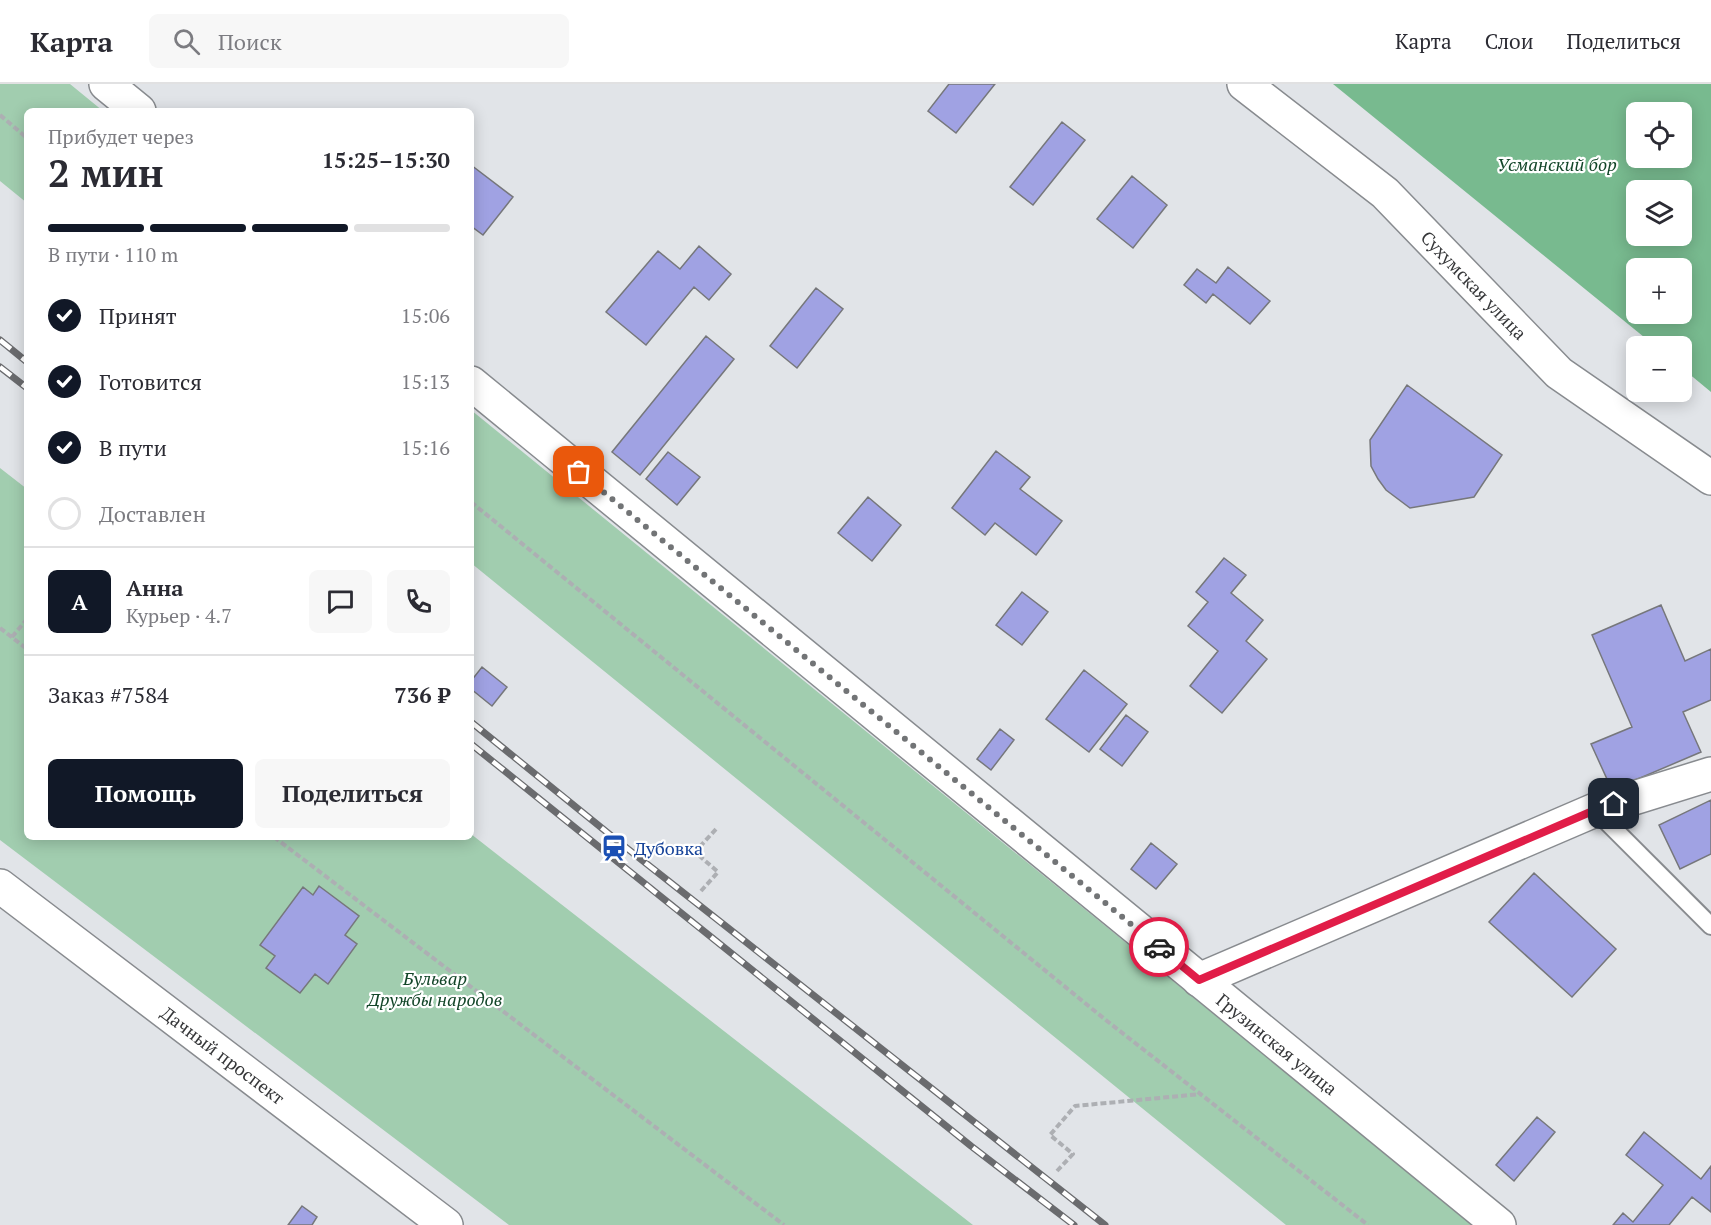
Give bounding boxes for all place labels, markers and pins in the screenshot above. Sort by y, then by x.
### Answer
pin [553,446,604,497]
pin [1588,778,1639,829]
station icon: Дубовка [599,833,629,863]
place label: Дубовка [634,836,703,860]

